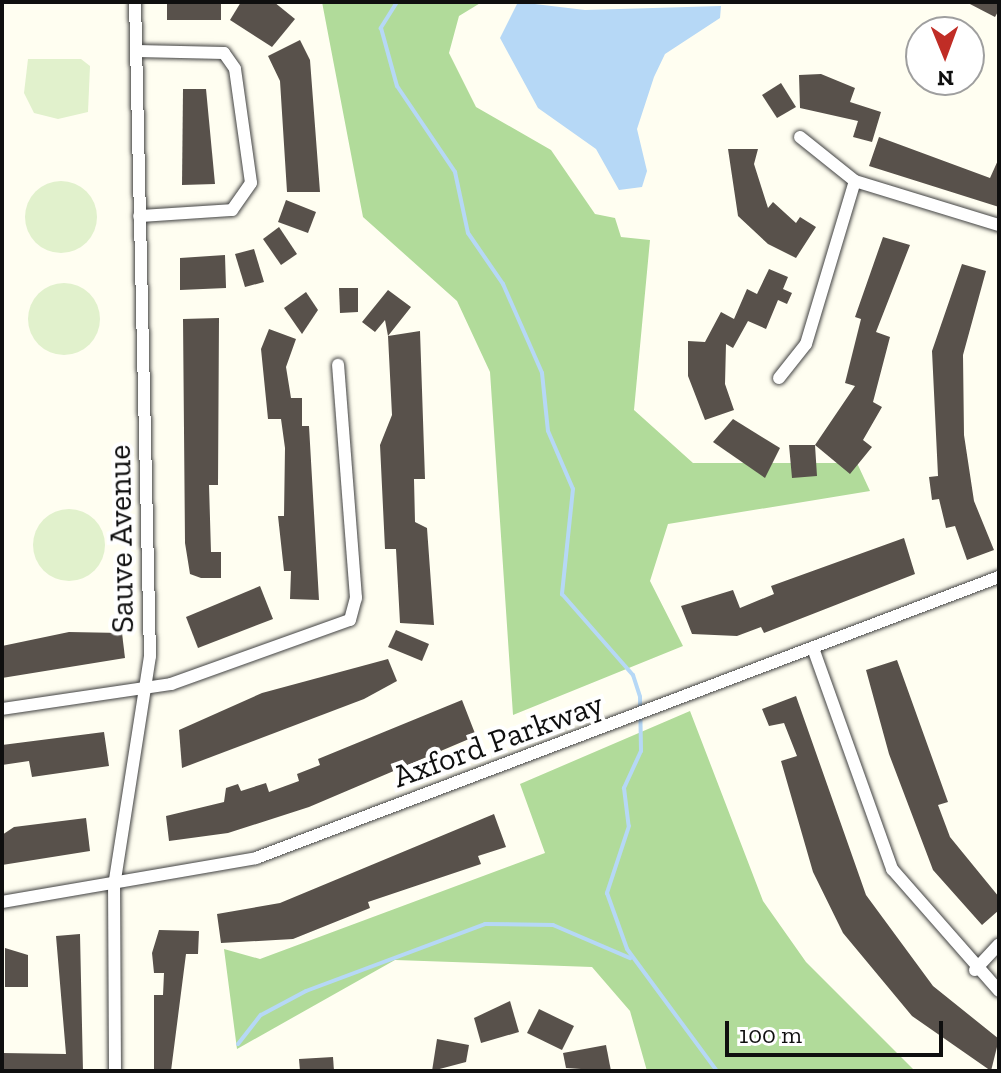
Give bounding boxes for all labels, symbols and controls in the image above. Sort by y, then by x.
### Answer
north arrow [905,16,985,96]
text: N [937,65,954,92]
street label: Sauve Avenue [100,444,142,634]
street label: Axford Parkway [388,684,608,796]
scale bar [729,1005,947,1055]
text: 100 m [739,1020,802,1049]

